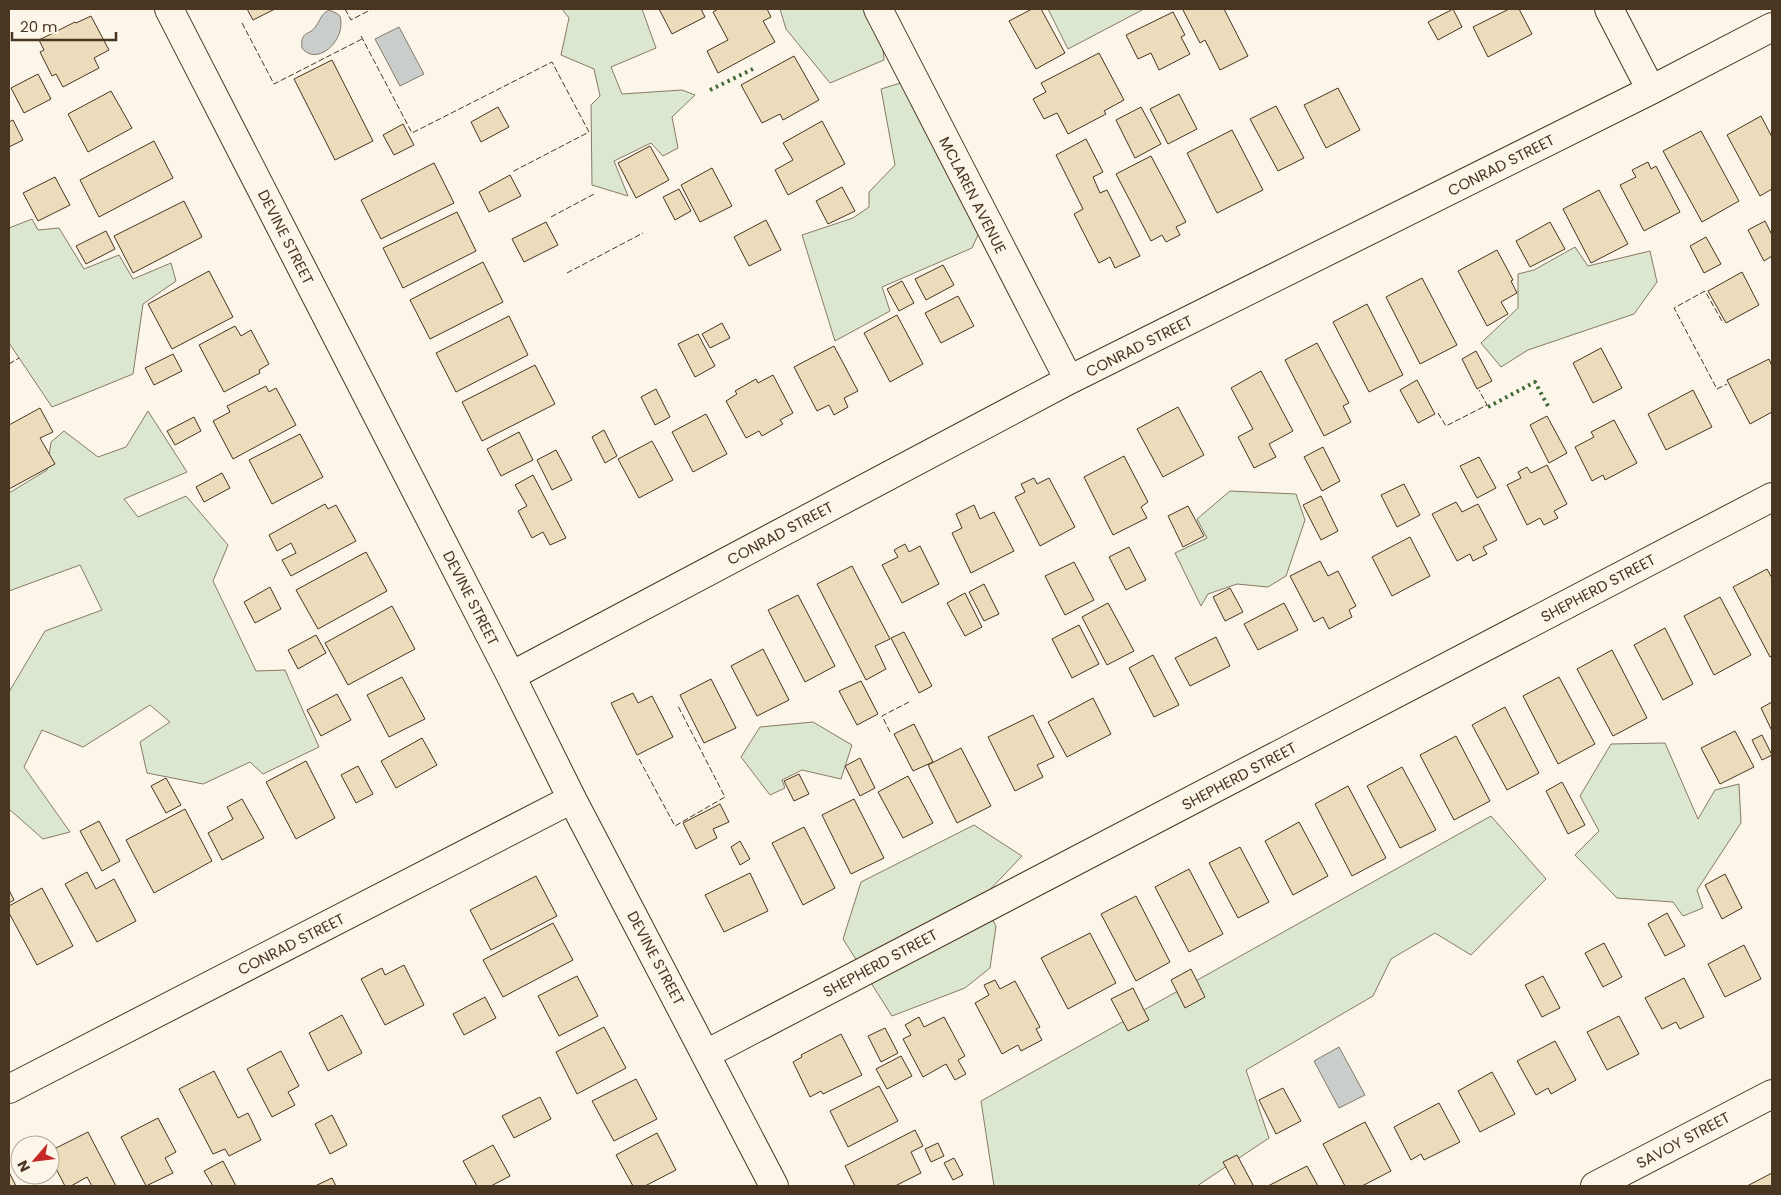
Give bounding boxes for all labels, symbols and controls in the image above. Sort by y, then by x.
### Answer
scale bar [12,10,116,42]
text: 20 m [20,16,58,37]
street label: CONRAD STREET [1444,129,1558,201]
street label: MCLAREN AVENUE [934,133,1012,257]
street label: DEVINE STREET [253,186,319,288]
street label: CONRAD STREET [1082,310,1196,382]
street label: CONRAD STREET [723,496,837,570]
street label: DEVINE STREET [438,547,504,649]
street label: SHEPHERD STREET [1537,549,1659,627]
street label: SHEPHERD STREET [1178,737,1300,815]
street label: DEVINE STREET [622,907,690,1009]
street label: CONRAD STREET [234,908,348,980]
street label: SHEPHERD STREET [819,924,941,1002]
street label: SAVOY STREET [1633,1107,1733,1173]
north arrow [10,1135,60,1185]
text: N [12,1157,35,1175]

